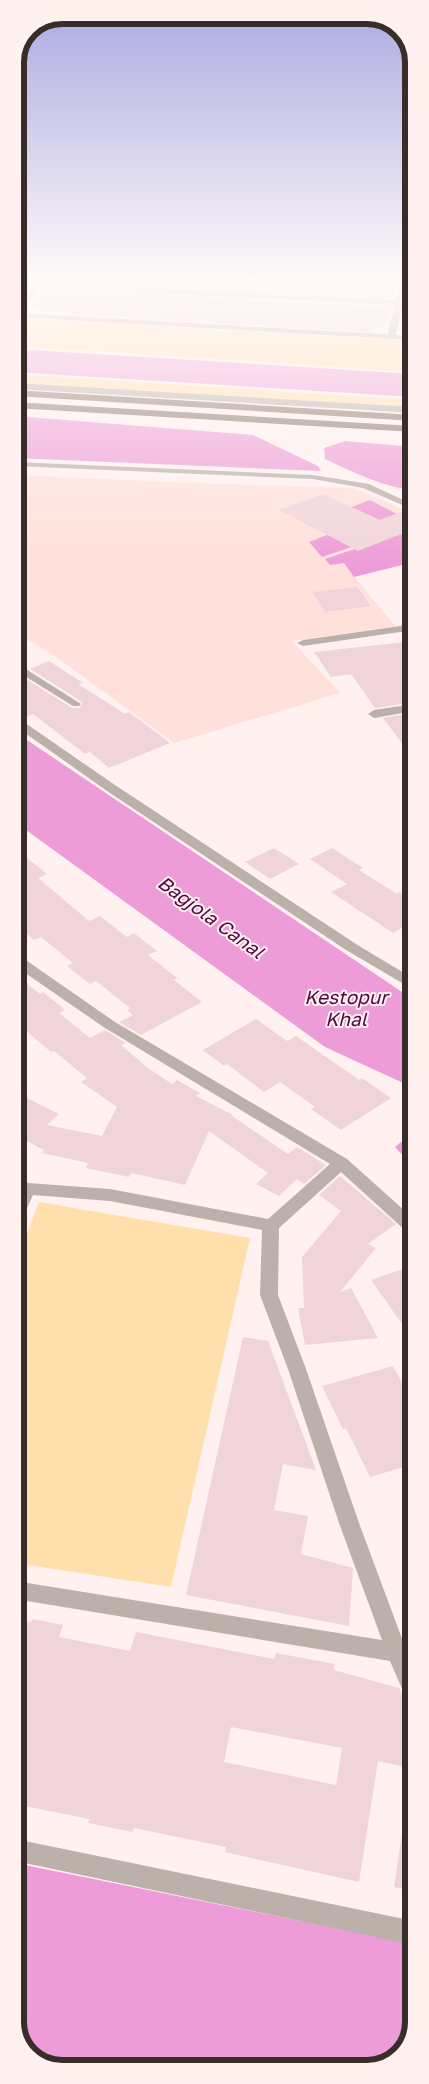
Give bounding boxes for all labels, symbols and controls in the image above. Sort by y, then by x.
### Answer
water label: Bagjola Canal [154,870,270,963]
water label: Kestopur Khal [304,985,390,1030]

